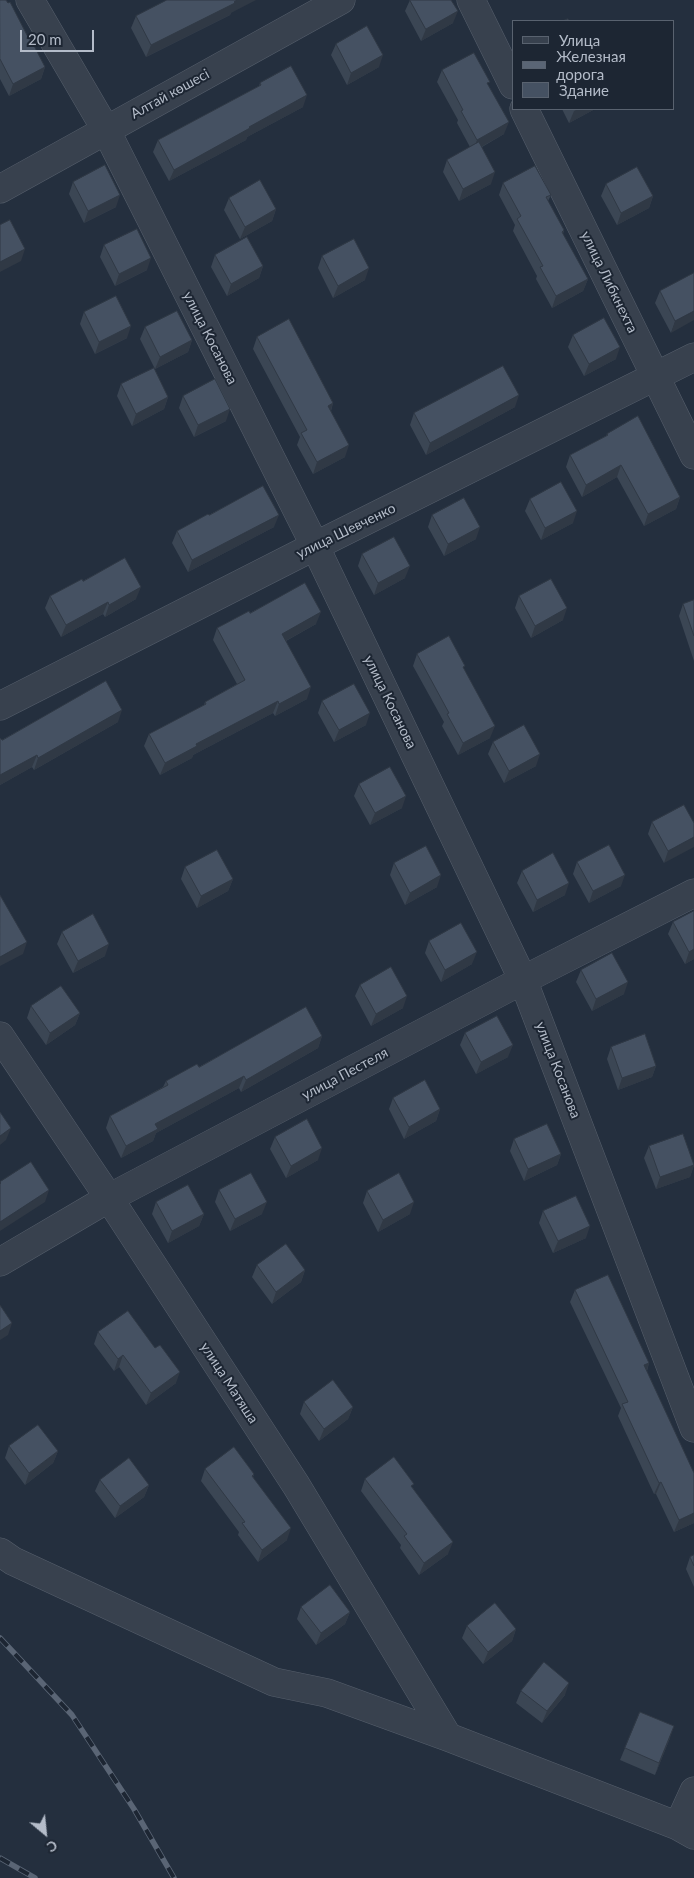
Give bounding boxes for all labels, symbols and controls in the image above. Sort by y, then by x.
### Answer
scale bar [22,20,96,52]
legend [512,20,674,110]
text: 20 m [28,30,62,48]
text: Улица [559,31,600,49]
text: Железная дорога [556,47,626,83]
street label: Алтай көшесі [128,66,212,122]
text: Здание [559,81,609,99]
street label: улица Либкнехта [577,228,641,336]
street label: улица Косанова [179,289,241,387]
street label: улица Шевченко [294,500,398,562]
street label: улица Косанова [360,652,420,752]
street label: улица Косанова [532,1019,584,1121]
street label: улица Пестеля [299,1044,391,1104]
street label: улица Матяша [196,1339,262,1427]
north arrow [20,1808,70,1858]
text: С [44,1837,60,1856]

